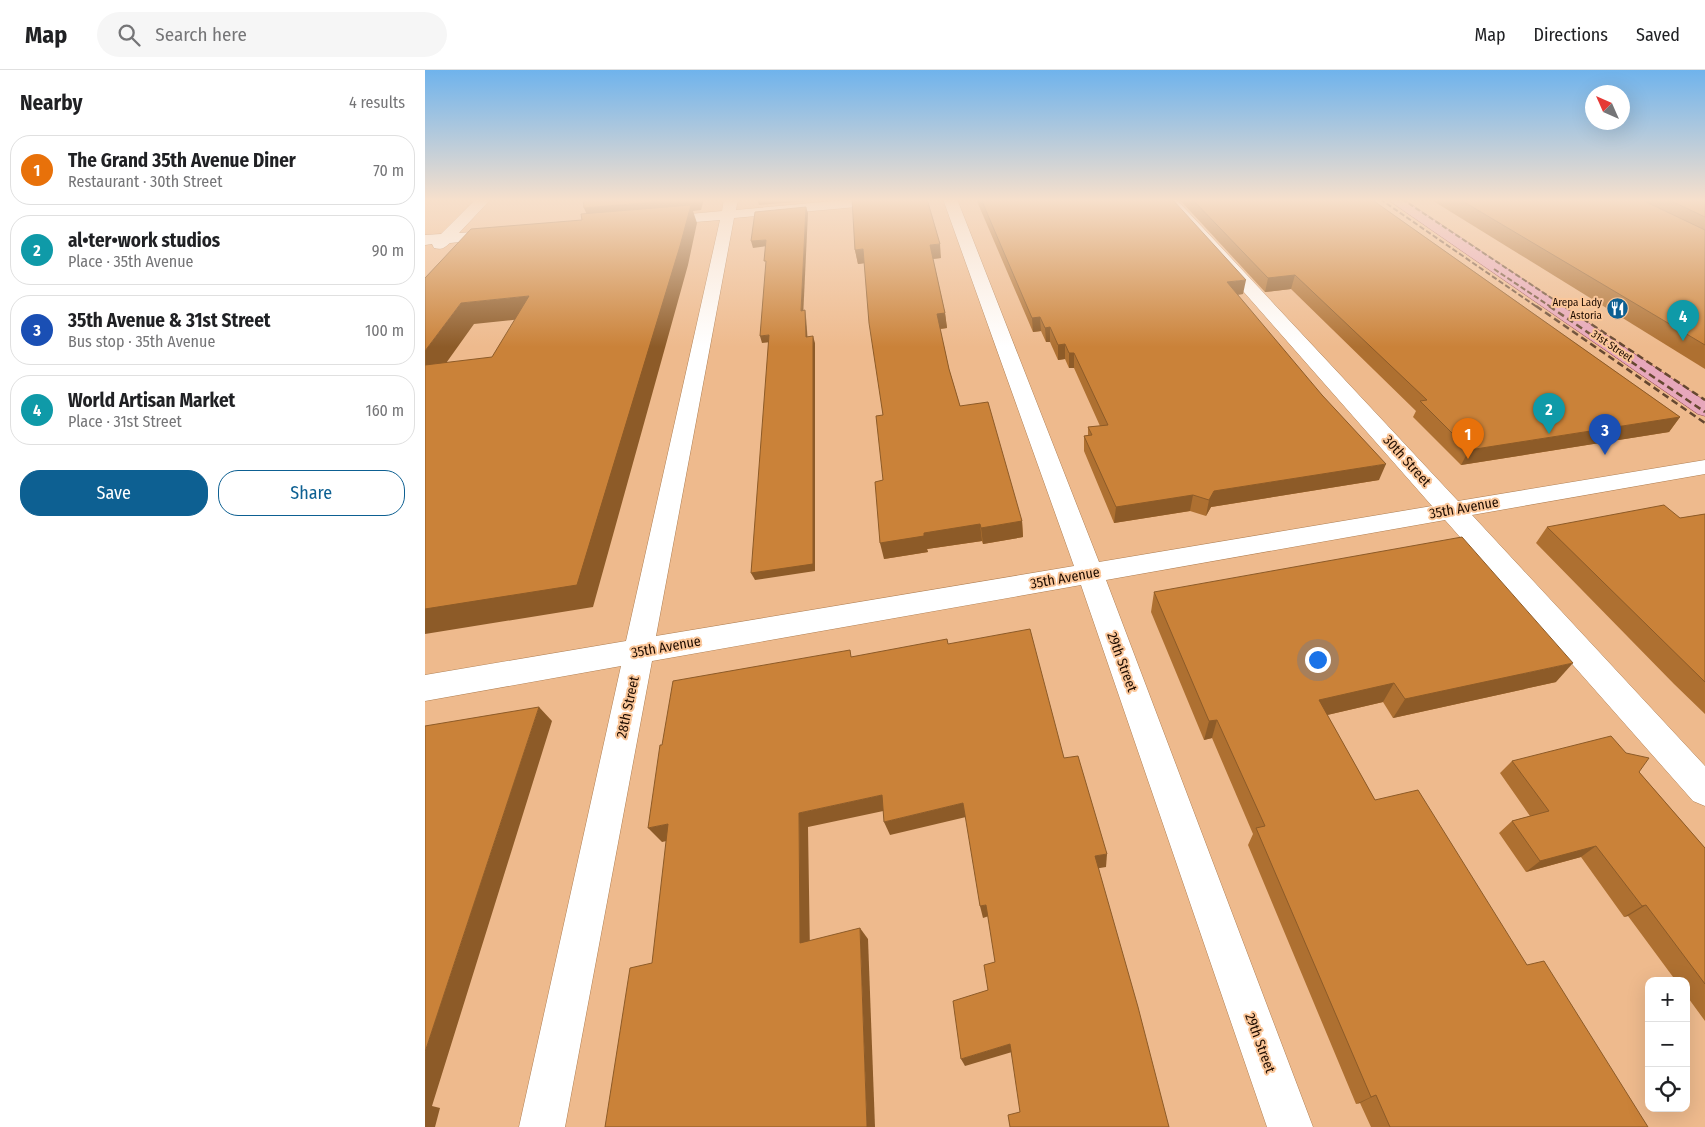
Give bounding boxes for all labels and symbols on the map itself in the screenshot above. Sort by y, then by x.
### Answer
north arrow [1585,85,1630,130]
place label: Arepa Lady Astoria [1553,296,1602,322]
restaurant icon: Arepa Lady Astoria [1606,296,1630,320]
pin: 4 [1667,300,1699,341]
street label: 31st Street [1589,327,1635,365]
pin: 2 [1533,393,1565,434]
pin: 3 [1589,414,1621,455]
pin: 1 [1452,418,1484,459]
street label: 30th Street [1380,432,1435,491]
street label: 35th Avenue [1428,494,1500,522]
street label: 35th Avenue [1029,564,1101,592]
street label: 29th Street [1103,630,1141,695]
street label: 35th Avenue [630,633,702,661]
your location [1305,647,1331,673]
street label: 28th Street [613,674,643,740]
street label: 29th Street [1241,1011,1279,1076]

